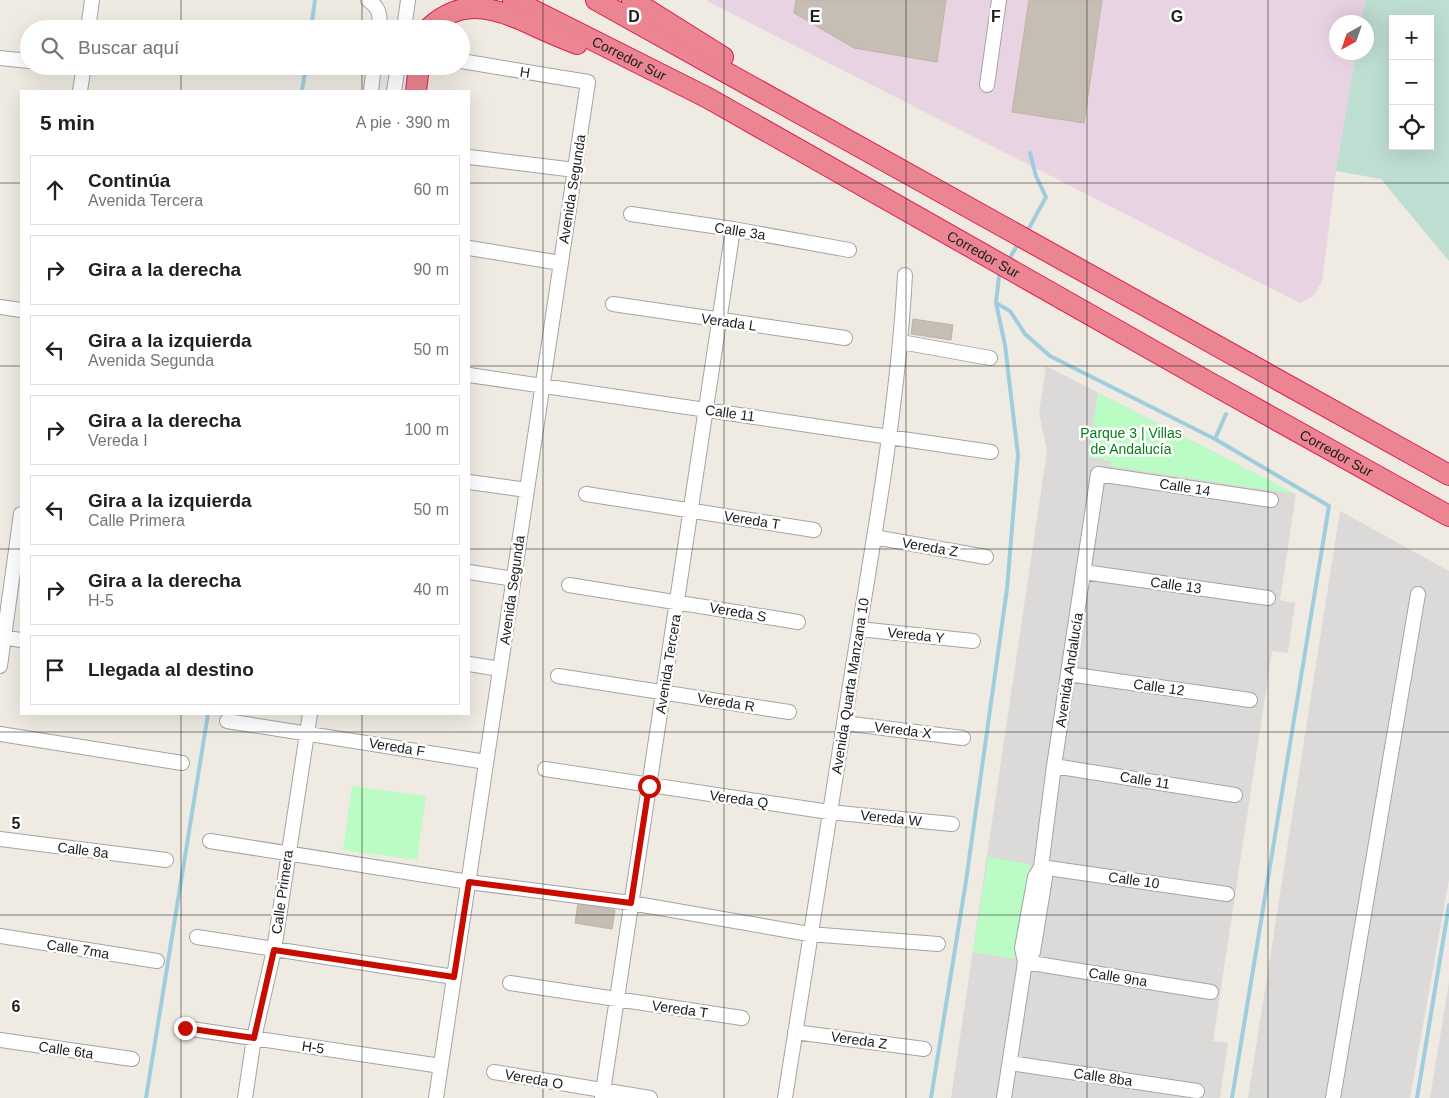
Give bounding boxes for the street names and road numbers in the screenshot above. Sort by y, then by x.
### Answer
street label: Corredor Sur [589,33,669,84]
street label: H [519,63,531,81]
street label: Avenida Segunda [555,133,589,245]
street label: Calle 3a [713,219,767,243]
street label: Corredor Sur [944,227,1023,281]
street label: Verada L [700,310,758,334]
street label: Calle 11 [704,402,756,424]
street label: Corredor Sur [1297,427,1376,480]
street label: Calle 14 [1158,475,1212,499]
street label: Vereda T [723,508,782,532]
street label: Avenida Segunda [496,534,528,646]
street label: Vereda Z [901,534,960,560]
street label: Calle 13 [1149,574,1203,597]
street label: Avenida Quarta Manzana 10 [828,597,872,775]
street label: Vereda S [708,599,768,625]
street label: Avenida Andalucía [1052,611,1086,728]
street label: Avenida Tercera [652,613,684,715]
street label: Vereda Y [887,624,946,646]
street label: Calle 12 [1132,676,1186,699]
street label: Vereda R [696,690,756,714]
street label: Vereda X [873,719,933,742]
street label: Vereda F [368,735,426,759]
street label: Calle 11 [1119,768,1171,792]
street label: Vereda Q [709,787,770,811]
street label: Vereda W [860,807,923,829]
street label: Calle 8a [57,839,110,861]
street label: Calle Primera [268,849,296,935]
street label: Calle 10 [1107,869,1161,892]
street label: Calle 7ma [46,936,111,962]
street label: Calle 9na [1088,964,1149,990]
street label: Vereda T [651,997,710,1021]
street label: Vereda Z [830,1028,889,1052]
street label: Calle 6ta [38,1038,95,1062]
street label: H-5 [301,1038,325,1057]
street label: Calle 8ba [1073,1065,1134,1089]
street label: Vereda O [503,1066,565,1092]

